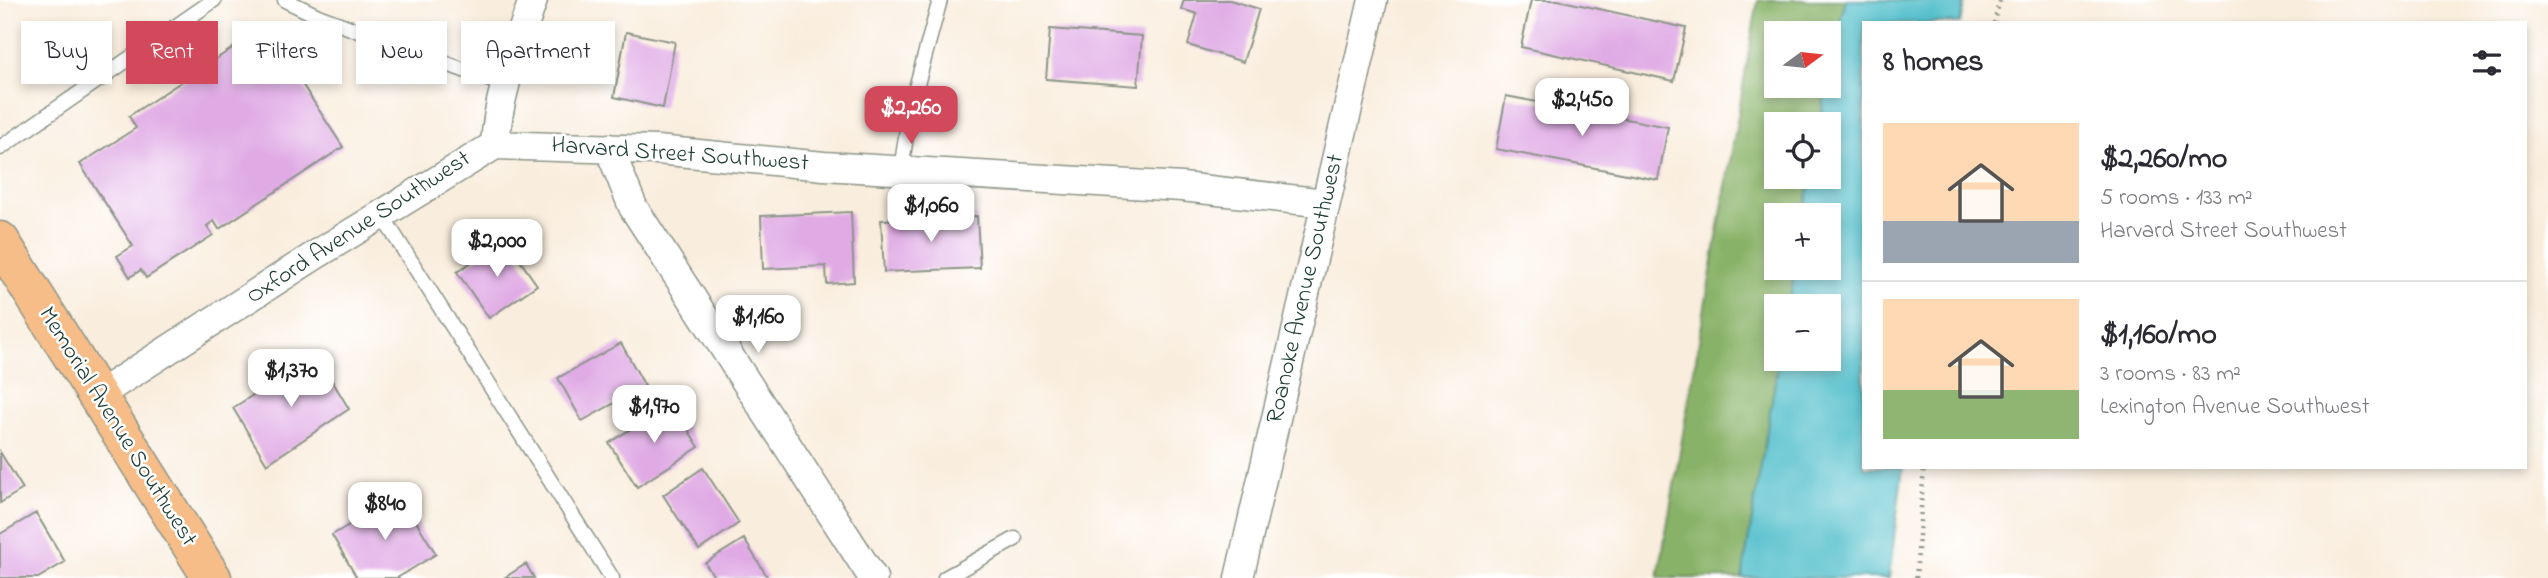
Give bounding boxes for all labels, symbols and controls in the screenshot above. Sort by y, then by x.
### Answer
chip: Buy [21,21,112,84]
chip: Rent [126,21,218,84]
chip: Filters [232,21,342,84]
chip: New [356,21,447,84]
chip: Apartment [461,21,615,84]
north arrow [1764,21,1841,98]
map controls [1764,21,1841,371]
text: 8 homes [1883,41,1984,85]
icon: filters [2468,44,2506,82]
pin: $2,450 [1525,78,1639,138]
text: $2,450 [1551,84,1613,117]
pin: $2,260 [854,86,968,146]
text: $2,260 [881,92,941,125]
button: locate [1764,112,1841,189]
street label: Harvard Street Southwest [550,129,810,181]
text: $2,260/mo [2100,138,2227,182]
street label: Oxford Avenue Southwest [240,142,478,314]
street label: Roanoke Avenue Southwest [1258,151,1354,427]
icon: home [1939,151,2023,235]
text: 5 rooms · 133 m² [2100,182,2253,215]
pin: $1,060 [874,184,988,244]
text: $1,060 [903,190,959,223]
button: + [1764,203,1841,280]
text: Harvard Street Southwest [2100,215,2347,248]
pin: $2,000 [440,219,554,279]
text: $2,000 [467,225,527,258]
button: − [1764,294,1841,371]
pin: $1,160 [701,296,815,355]
street label: Memorial Avenue Southwest [29,300,205,554]
text: $1,160 [732,301,784,334]
text: $1,160/mo [2100,314,2217,358]
icon: home [1939,327,2023,411]
pin: $1,370 [234,350,348,409]
text: $1,370 [264,355,318,388]
text: 3 rooms · 83 m² [2100,358,2241,391]
pin: $1,970 [597,386,711,445]
text: $1,970 [628,391,680,424]
text: Lexington Avenue Southwest [2100,391,2370,424]
pin: $840 [344,482,426,542]
text: $840 [364,488,406,521]

